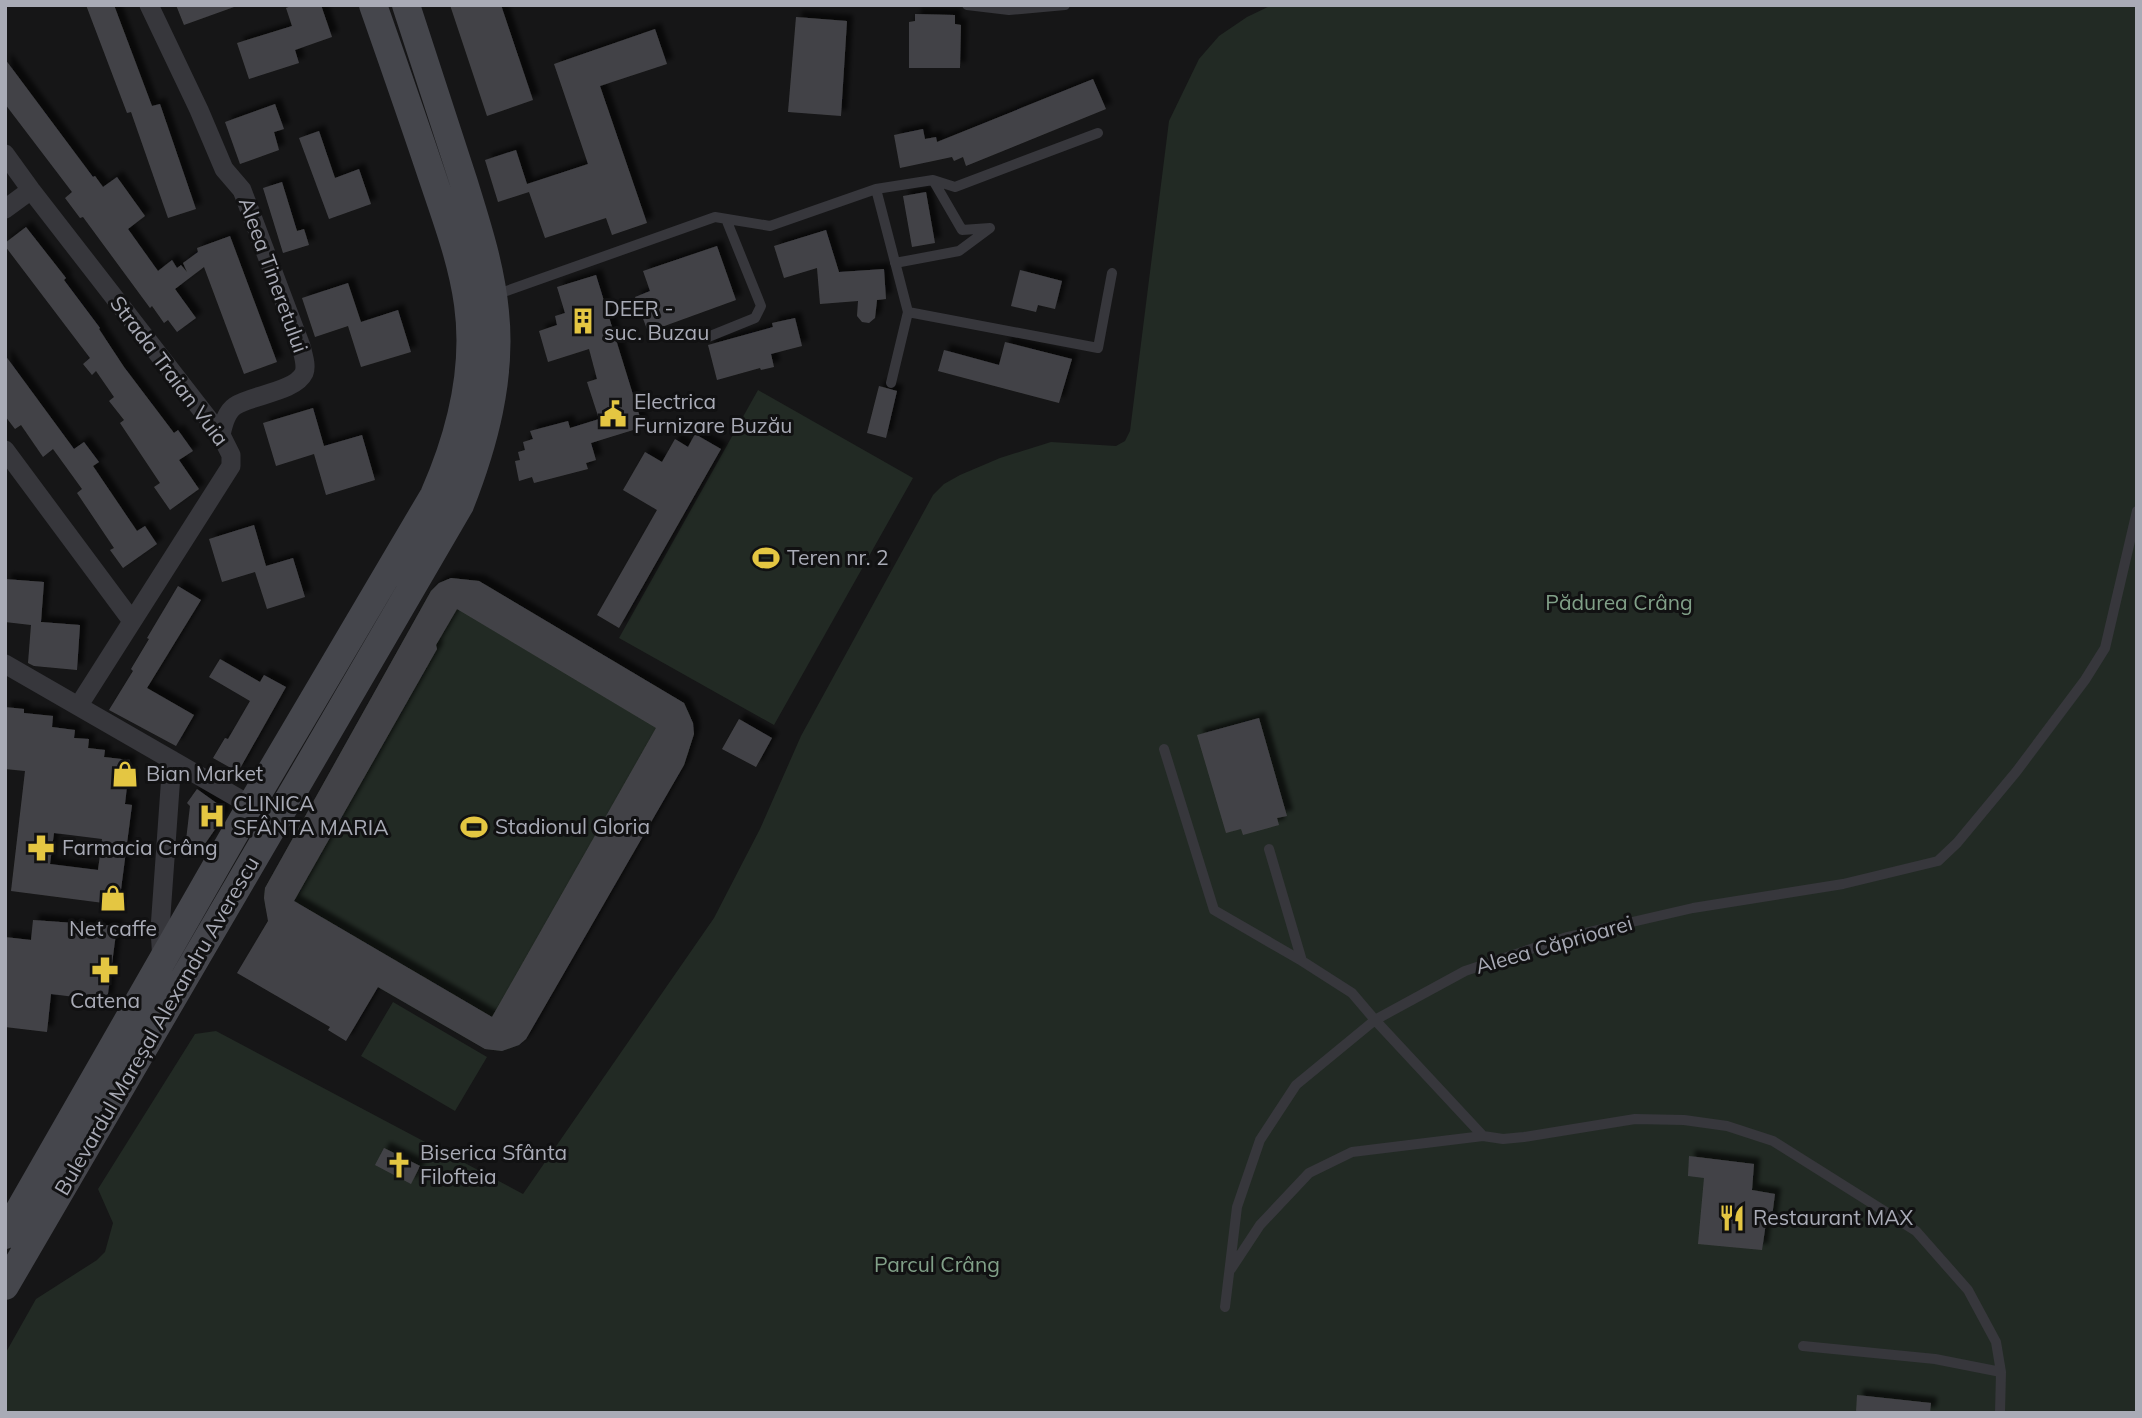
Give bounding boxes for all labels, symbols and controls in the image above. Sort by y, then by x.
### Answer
street label: Aleea Tineretului [234,194,314,356]
street label: Strada Traian Vuia [105,290,235,451]
place label: DEER - suc. Buzau [604,295,709,345]
building icon: DEER - suc. Buzau [568,306,598,336]
place label: Electrica Furnizare Buzău [634,388,792,438]
public building icon: Electrica Furnizare Buzău [598,399,628,429]
sports icon: Teren nr. 2 [751,543,781,573]
place label: Teren nr. 2 [787,544,889,570]
park label: Pădurea Crâng [1545,589,1693,615]
shop icon: Bian Market [110,759,140,789]
place label: Bian Market [146,760,263,786]
place label: CLINICA SFÂNTA MARIA [233,790,389,840]
hospital icon: CLINICA SFÂNTA MARIA [197,801,227,831]
sports icon: Stadionul Gloria [459,812,489,842]
place label: Stadionul Gloria [495,813,650,839]
pharmacy icon: Farmacia Crâng [26,833,56,863]
place label: Farmacia Crâng [62,834,218,860]
street label: Bulevardul Mareșal Alexandru Averescu [48,852,265,1200]
shop icon: Net caffe [98,883,128,913]
street label: Aleea Căprioarei [1472,909,1635,979]
place label: Net caffe [69,915,157,941]
pharmacy icon: Catena [90,955,120,985]
place label: Catena [70,987,140,1013]
place label: Biserica Sfânta Filofteia [420,1139,567,1189]
church icon: Biserica Sfânta Filofteia [384,1150,414,1180]
restaurant icon: Restaurant MAX [1717,1203,1747,1233]
place label: Restaurant MAX [1753,1204,1913,1230]
park label: Parcul Crâng [874,1251,1000,1277]

